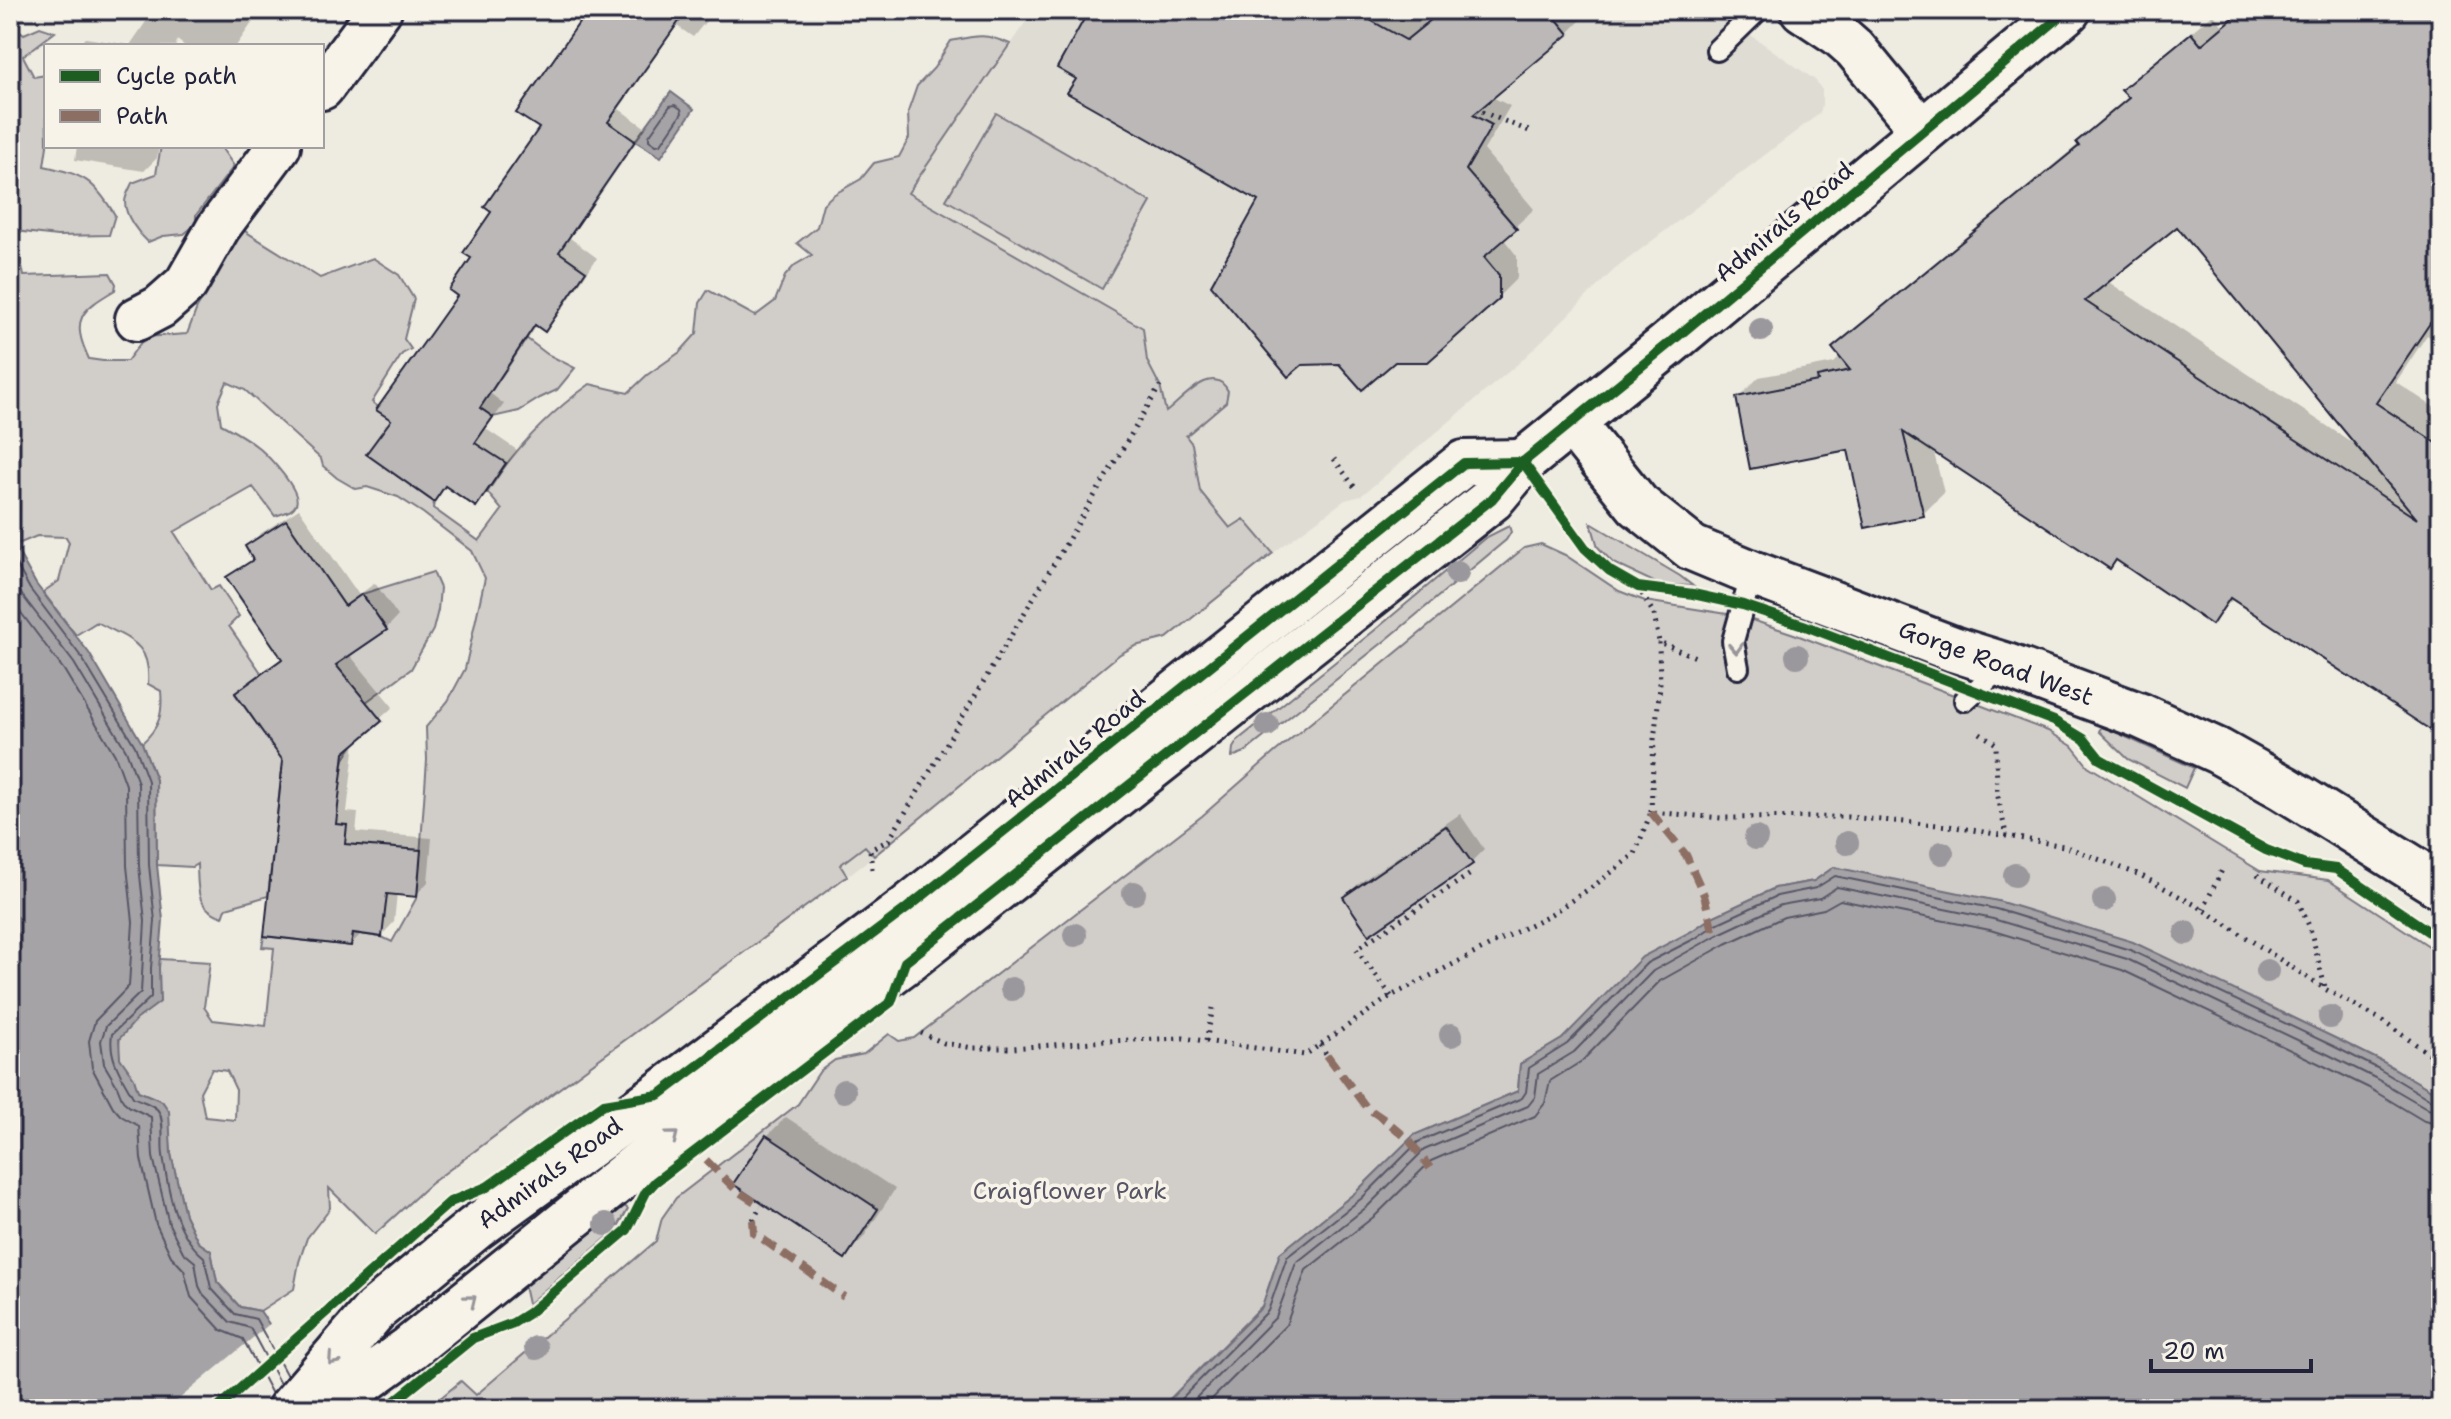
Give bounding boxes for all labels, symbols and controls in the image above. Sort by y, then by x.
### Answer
legend [44,44,324,148]
text: Cycle path [116,60,237,92]
text: Path [116,100,168,132]
street label: Admirals Road [1708,155,1860,289]
street label: Gorge Road West [1894,613,2098,713]
one-way arrow [1727,641,1744,654]
street label: Admirals Road [998,683,1152,815]
street label: Admirals Road [471,1110,629,1236]
one-way arrow [664,1131,678,1146]
park label: Craigflower Park [973,1175,1167,1207]
one-way arrow [461,1295,476,1309]
scale bar [2151,1323,2311,1373]
text: 20 m [2163,1335,2225,1367]
one-way arrow [328,1350,343,1365]

